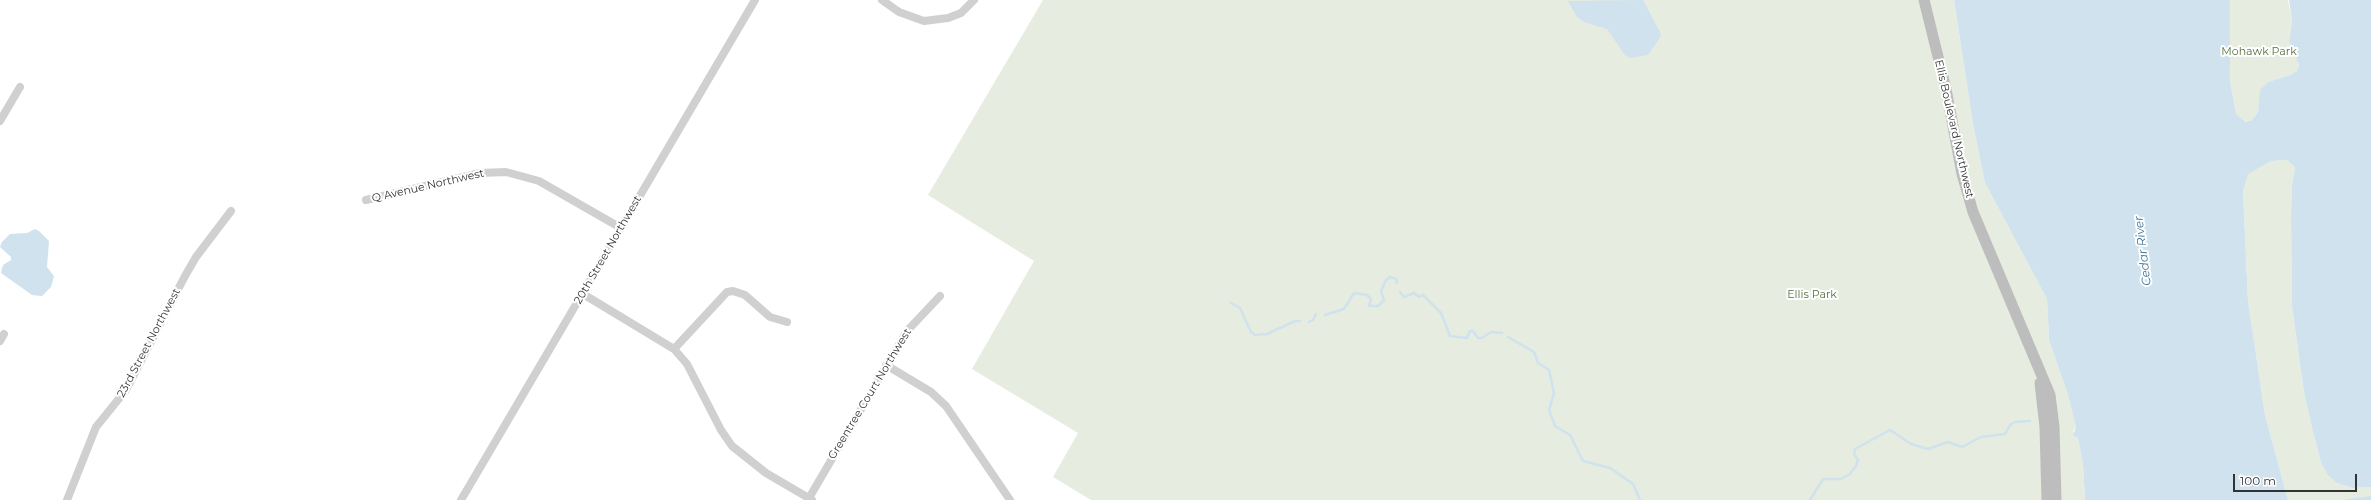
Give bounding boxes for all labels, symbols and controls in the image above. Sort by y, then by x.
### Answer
park label: Mohawk Park [2221,45,2297,59]
street label: Ellis Boulevard Northwest [1932,59,1976,199]
street label: Q Avenue Northwest [371,167,485,205]
street label: 20th Street Northwest [572,194,644,306]
water label: Cedar River [2132,215,2154,287]
street label: 23rd Street Northwest [115,286,183,400]
park label: Ellis Park [1787,288,1837,302]
street label: Greentree Court Northwest [826,326,914,462]
scale bar [2235,466,2359,492]
text: 100 m [2240,473,2276,488]

